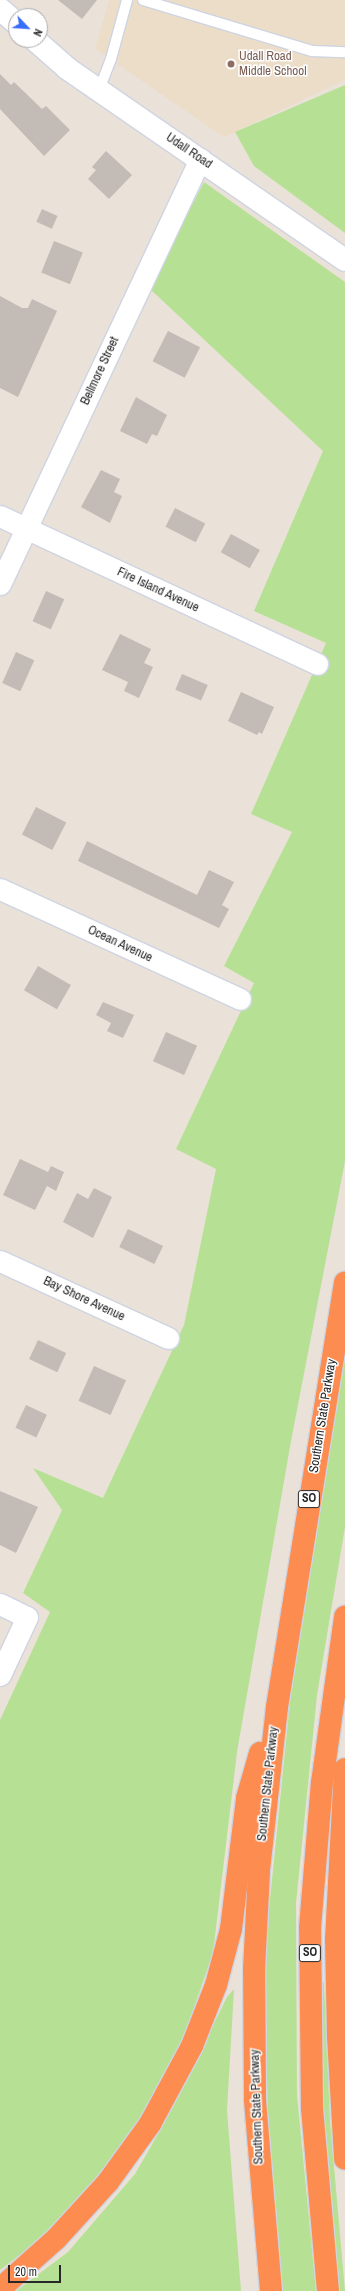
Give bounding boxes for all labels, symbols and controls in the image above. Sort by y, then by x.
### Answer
north arrow [8,8,48,48]
text: N [30,27,46,39]
place label: Udall Road Middle School [239,49,307,80]
marker: Udall Road Middle School [226,59,236,69]
street label: Udall Road [163,130,215,172]
street label: Bellmore Street [77,334,123,408]
street label: Fire Island Avenue [114,564,202,616]
street label: Ocean Avenue [85,922,155,966]
street label: Bay Shore Avenue [41,1273,127,1325]
street label: Southern State Parkway [306,1358,340,1474]
road number: SO [297,1489,321,1509]
street label: Southern State Parkway [254,1726,282,1842]
road number: SO [298,1943,322,1963]
street label: Southern State Parkway [247,2049,267,2165]
scale bar [10,2257,63,2283]
text: 20 m [15,2264,37,2280]

